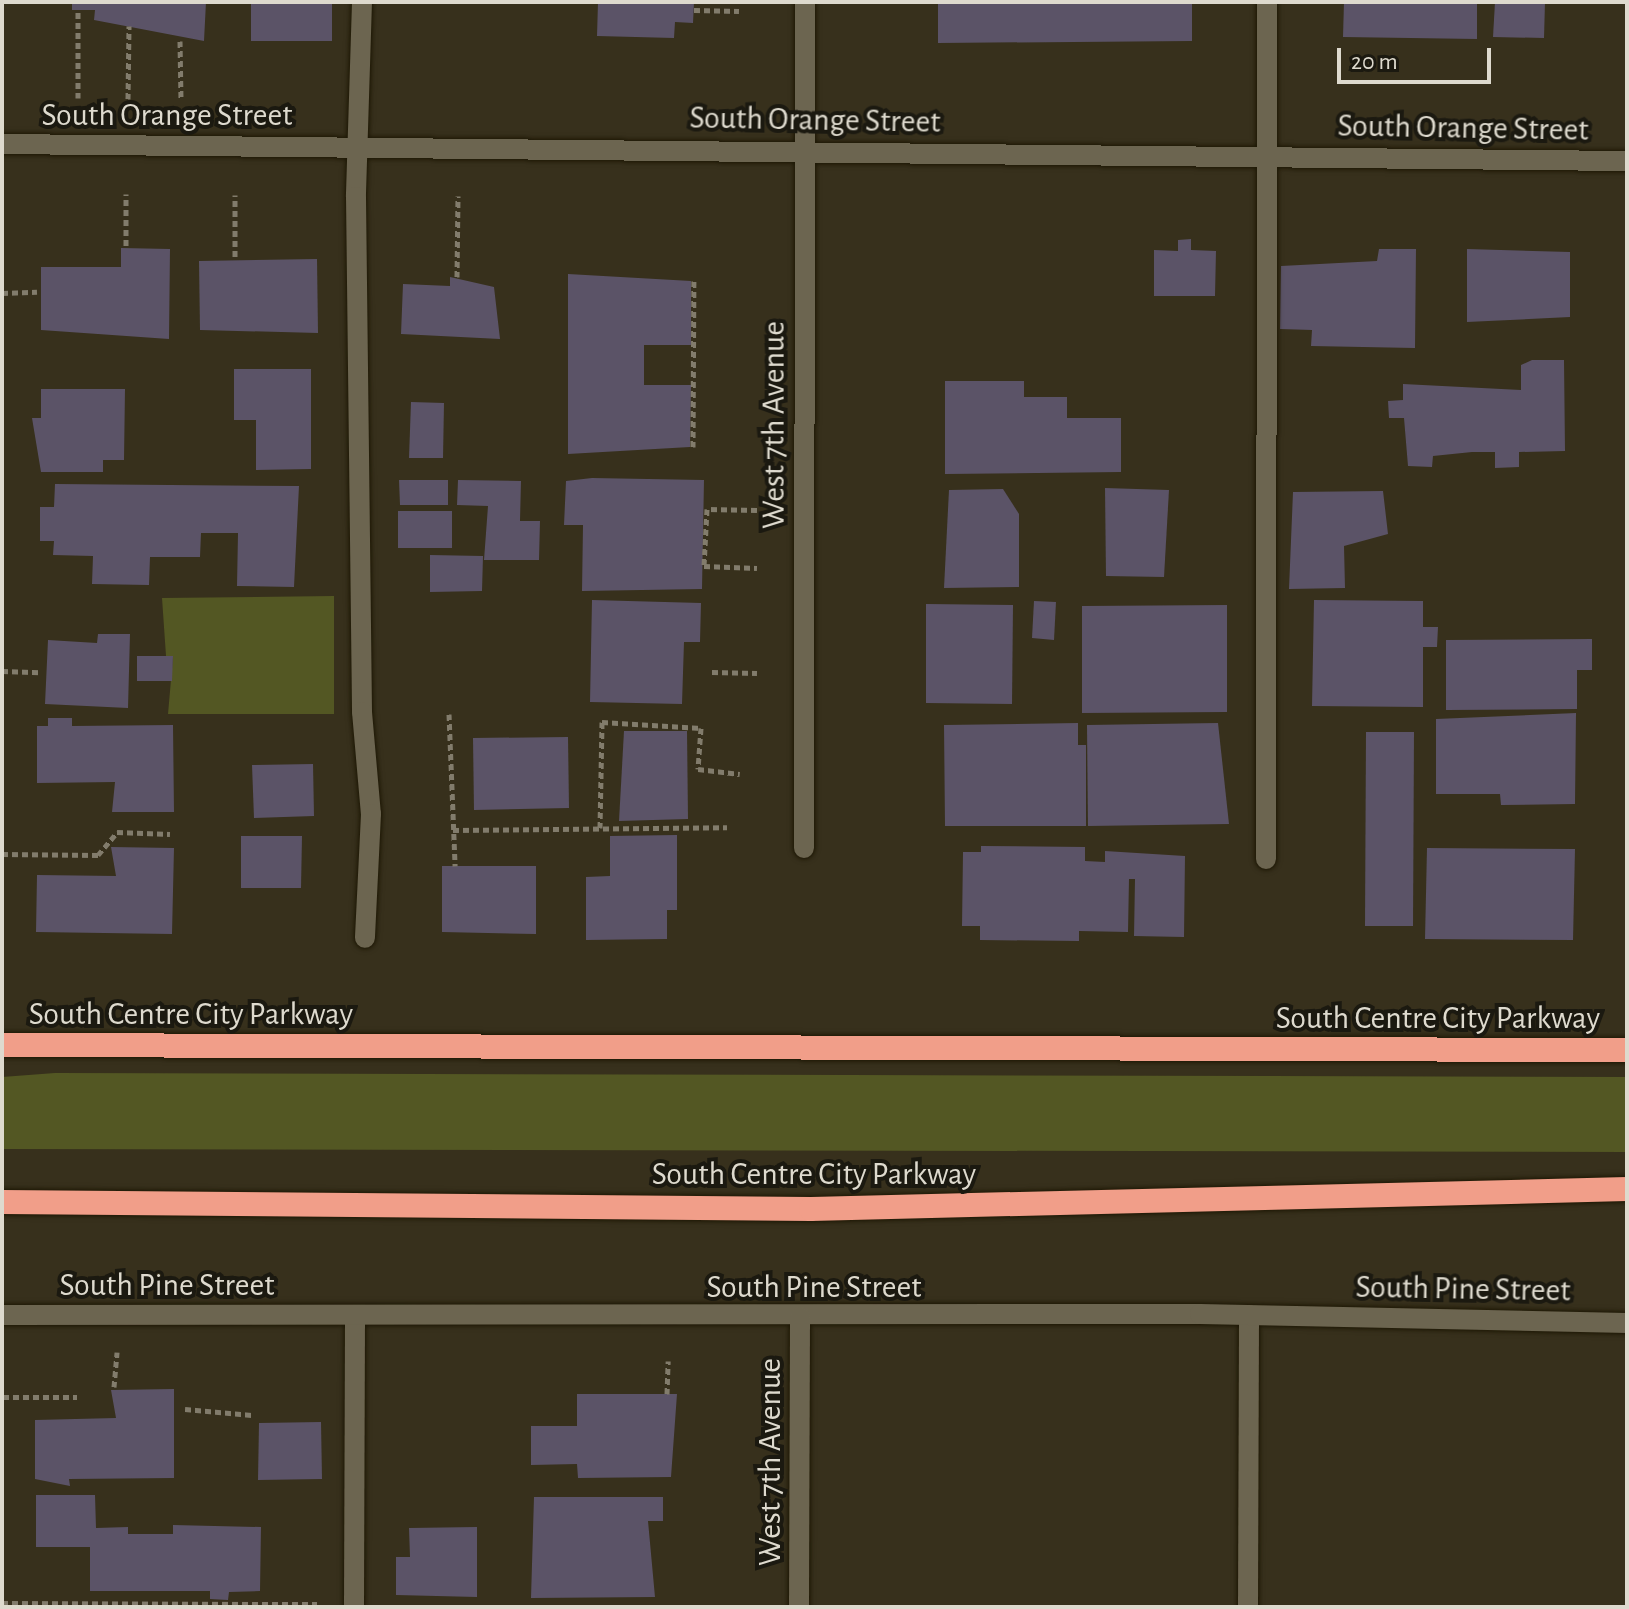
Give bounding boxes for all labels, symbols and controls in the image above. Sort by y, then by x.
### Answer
scale bar [1341,32,1495,82]
text: 20 m [1351,50,1398,74]
street label: South Orange Street [42,96,292,134]
street label: South Orange Street [689,99,941,141]
street label: South Orange Street [1337,107,1589,149]
street label: West 7th Avenue [755,321,793,529]
street label: South Centre City Parkway [29,995,353,1033]
street label: South Centre City Parkway [1276,999,1600,1037]
street label: South Centre City Parkway [652,1155,976,1193]
street label: South Pine Street [60,1266,274,1304]
street label: South Pine Street [707,1268,921,1306]
street label: South Pine Street [1355,1268,1571,1310]
street label: West 7th Avenue [751,1358,789,1566]

